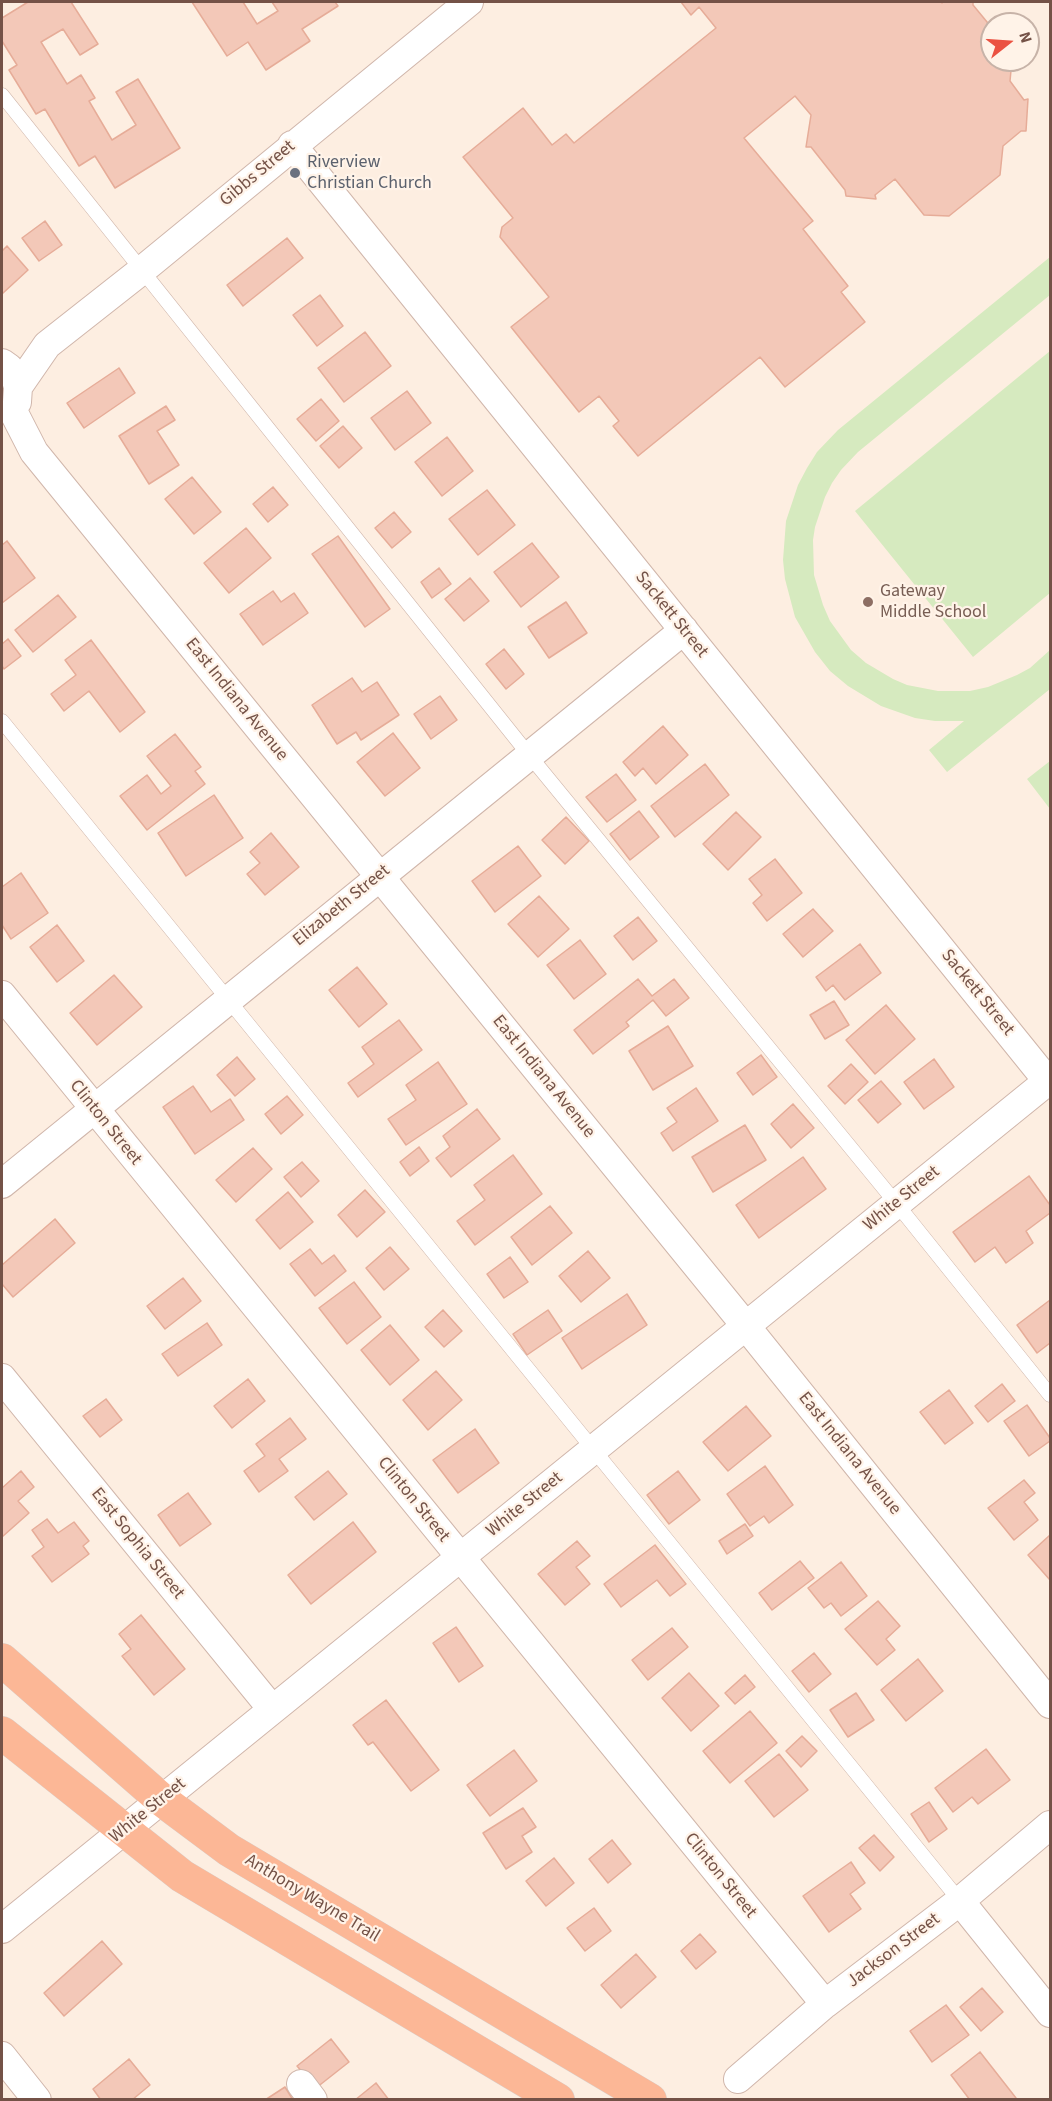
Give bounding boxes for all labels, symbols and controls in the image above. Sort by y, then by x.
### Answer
north arrow [980,12,1040,72]
text: N [1013,29,1037,46]
street label: Gibbs Street [216,136,300,212]
place label: Riverview Christian Church [307,152,432,195]
marker: Riverview Christian Church [288,166,302,180]
street label: Sackett Street [630,568,712,662]
place label: Gateway Middle School [880,581,986,624]
marker: Gateway Middle School [861,595,875,609]
street label: East Indiana Avenue [180,634,292,766]
street label: Elizabeth Street [289,860,395,952]
street label: Sackett Street [936,946,1018,1040]
street label: East Indiana Avenue [487,1011,599,1143]
street label: Clinton Street [64,1076,146,1170]
street label: White Street [860,1162,944,1236]
street label: East Indiana Avenue [793,1388,905,1520]
street label: Clinton Street [372,1453,454,1547]
street label: White Street [483,1468,567,1542]
street label: East Sophia Street [86,1484,188,1604]
street label: White Street [106,1774,190,1848]
street label: Clinton Street [679,1829,761,1923]
street label: Anthony Wayne Trail [241,1850,383,1948]
street label: Jackson Street [843,1909,945,1993]

